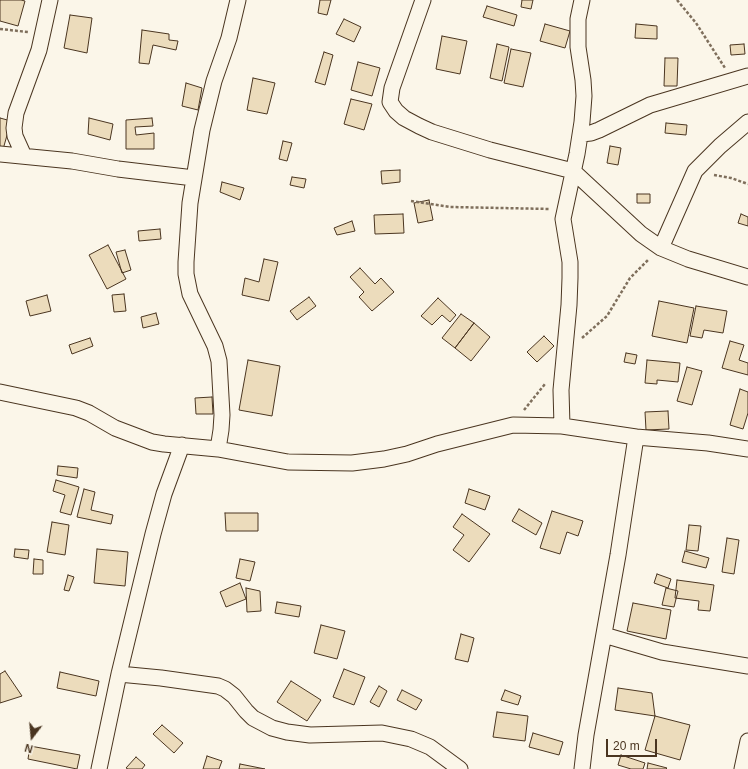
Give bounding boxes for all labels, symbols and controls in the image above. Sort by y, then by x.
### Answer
north arrow [12,717,52,757]
scale bar [608,731,659,757]
text: 20 m [613,739,640,753]
text: N [23,742,34,755]

